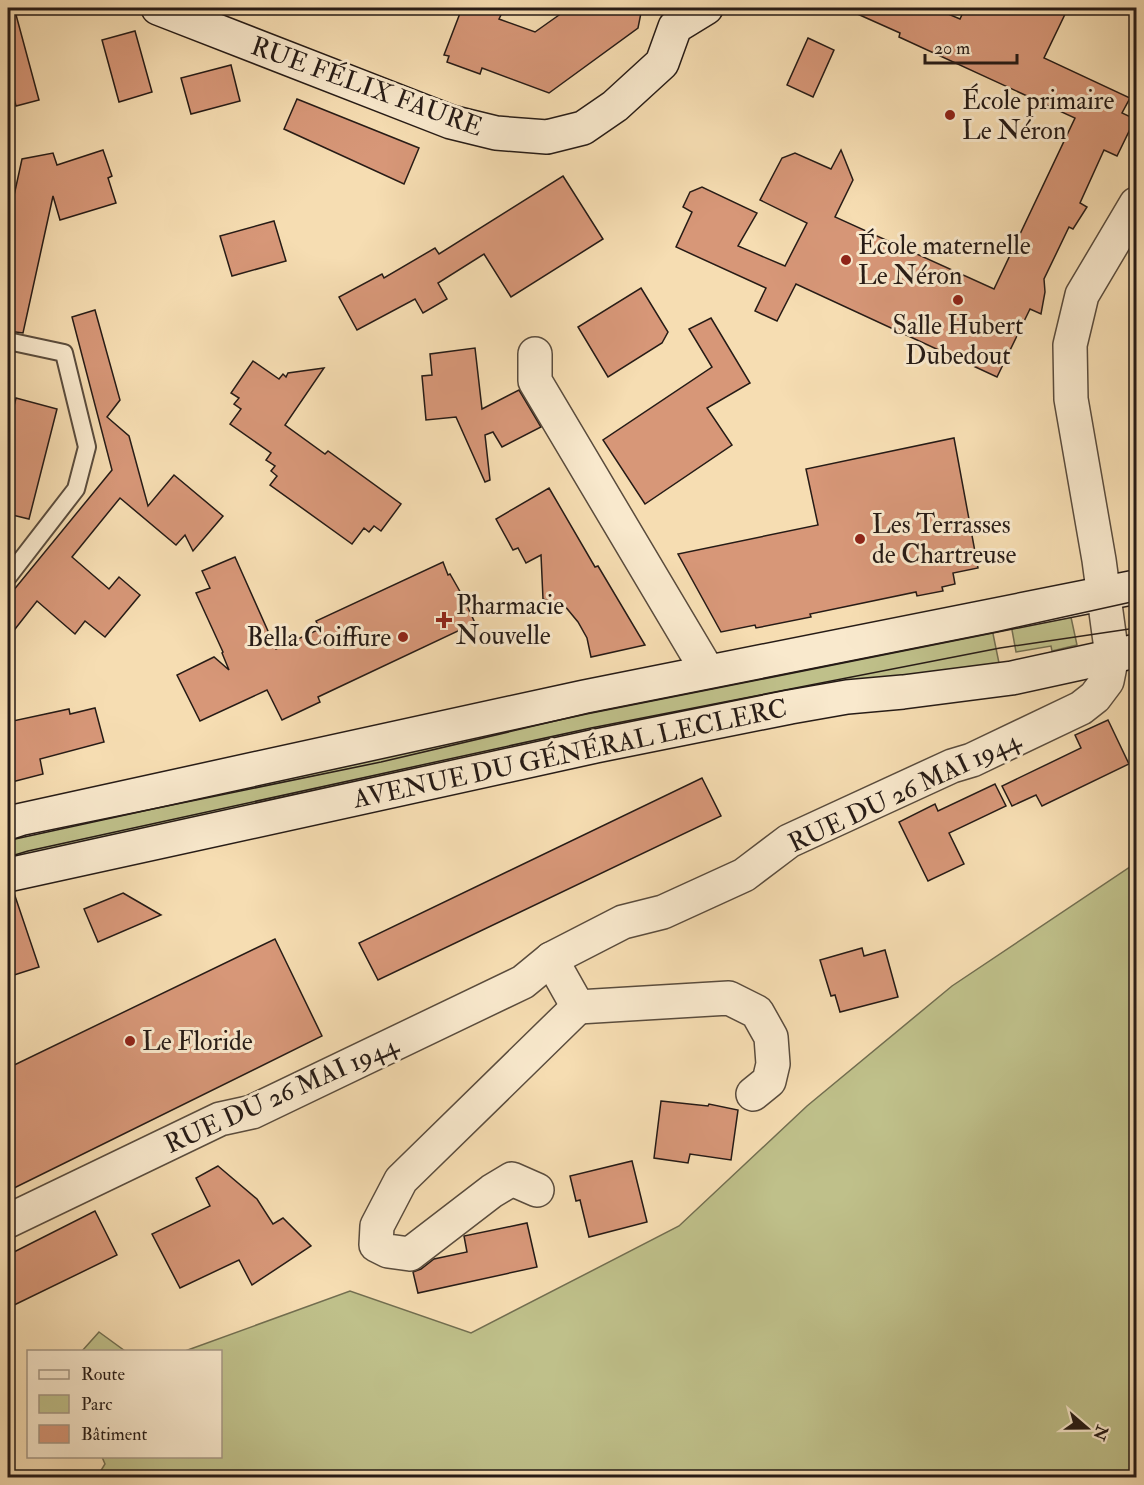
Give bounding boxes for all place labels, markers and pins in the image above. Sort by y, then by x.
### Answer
place label: École primaire Le Néron [962,83,1114,147]
marker: École primaire Le Néron [943,108,957,122]
place label: École maternelle Le Néron [858,228,1031,292]
marker: École maternelle Le Néron [839,253,853,267]
marker: Salle Hubert Dubedout [951,293,965,307]
place label: Salle Hubert Dubedout [893,310,1023,372]
place label: Les Terrasses de Chartreuse [872,509,1016,571]
marker: Les Terrasses de Chartreuse [853,532,867,546]
place label: Pharmacie Nouvelle [456,590,564,652]
marker: Pharmacie Nouvelle [437,613,451,627]
place label: Bella Coiffure [246,622,391,654]
marker: Bella Coiffure [396,630,410,644]
place label: Le Floride [142,1026,253,1058]
marker: Le Floride [123,1034,137,1048]

